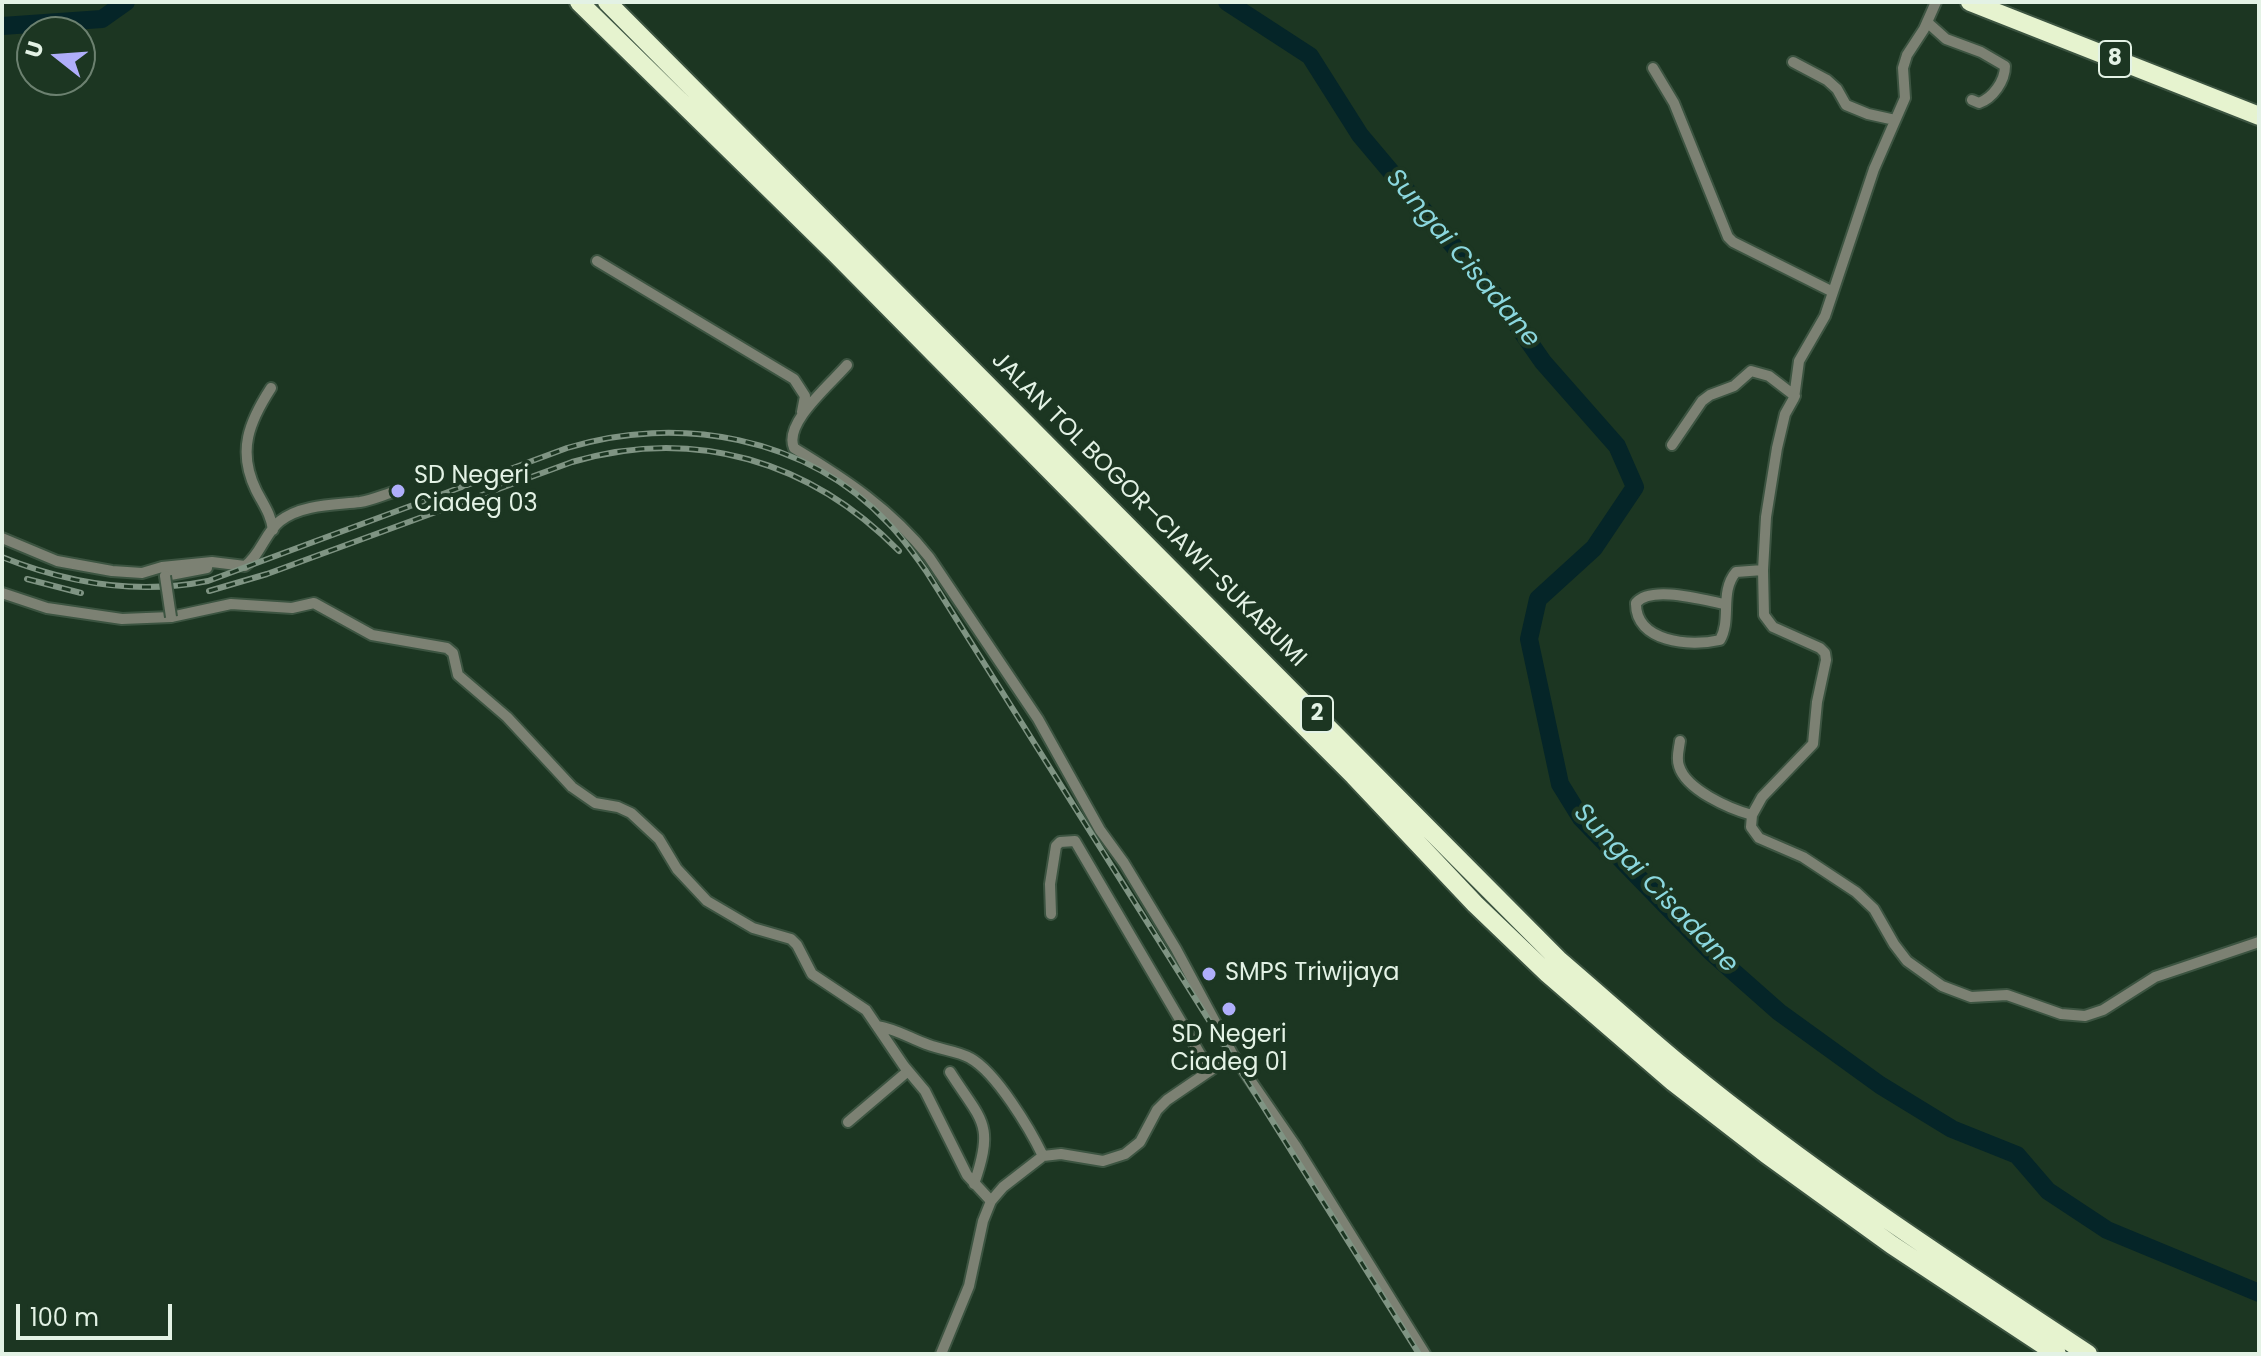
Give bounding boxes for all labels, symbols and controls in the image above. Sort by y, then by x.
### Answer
north arrow [16,16,96,96]
text: U [17,37,52,61]
road number: 8 [2099,41,2131,77]
water label: Sungai Cisadane [1378,163,1546,355]
street label: JALAN TOL BOGOR–CIAWI–SUKABUMI [984,346,1312,674]
place label: SD Negeri Ciadeg 03 [414,463,538,519]
marker: SD Negeri Ciadeg 03 [389,482,407,500]
road number: 2 [1301,696,1333,732]
water label: Sungai Cisadane [1566,798,1744,980]
place label: SMPS Triwijaya [1225,960,1399,988]
marker: SMPS Triwijaya [1200,965,1218,983]
marker: SD Negeri Ciadeg 01 [1220,1000,1238,1018]
place label: SD Negeri Ciadeg 01 [1170,1022,1288,1078]
scale bar [20,1288,176,1338]
text: 100 m [30,1301,99,1334]

